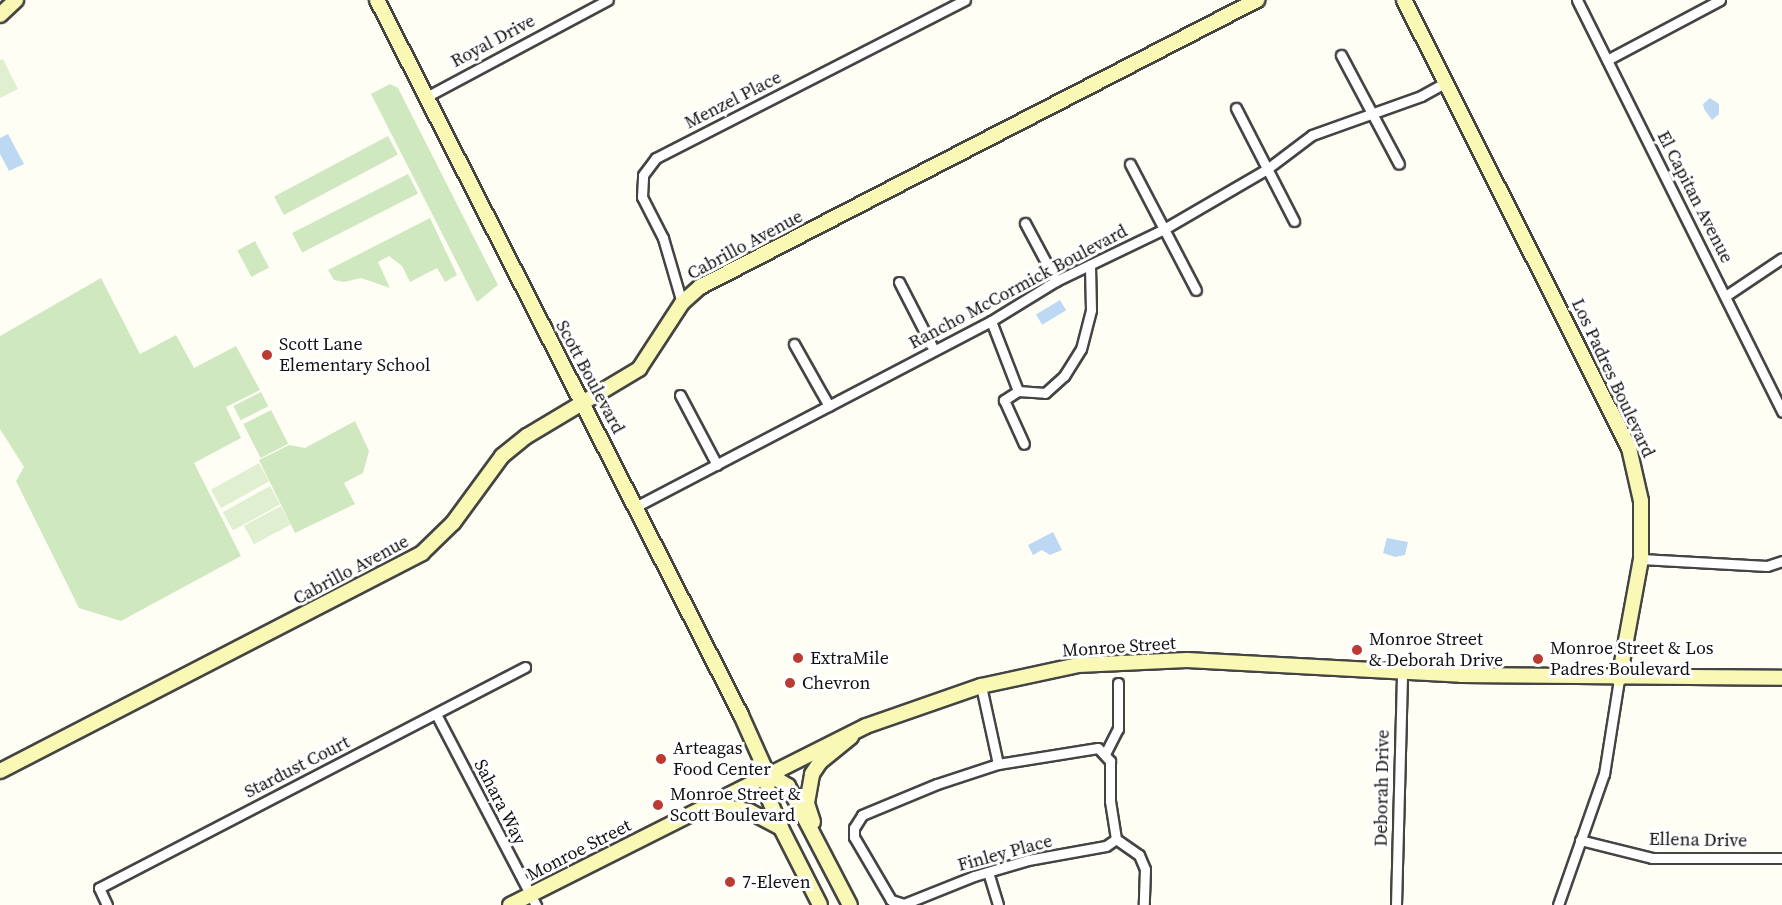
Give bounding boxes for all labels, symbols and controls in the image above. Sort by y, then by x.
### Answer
street label: Royal Drive [447,10,539,72]
street label: Menzel Place [681,66,785,134]
street label: El Capitan Avenue [1652,127,1738,267]
street label: Cabrillo Avenue [684,205,806,285]
street label: Rancho McCormick Boulevard [905,220,1131,354]
street label: Los Padres Boulevard [1567,295,1659,461]
street label: Scott Boulevard [551,317,629,437]
place label: Scott Lane Elementary School [279,334,430,376]
marker: Scott Lane Elementary School [260,348,274,362]
street label: Cabrillo Avenue [290,530,412,610]
place label: Monroe Street & Deborah Drive [1369,629,1503,672]
street label: Monroe Street [1061,632,1177,662]
place label: Monroe Street & Los Padres Boulevard [1550,638,1714,680]
marker: Monroe Street & Deborah Drive [1350,643,1364,657]
place label: ExtraMile [810,647,889,669]
marker: ExtraMile [791,651,805,665]
marker: Monroe Street & Los Padres Boulevard [1531,652,1545,666]
place label: Chevron [802,672,870,694]
marker: Chevron [783,676,797,690]
street label: Deborah Drive [1370,729,1394,847]
street label: Stardust Court [241,731,353,803]
place label: Arteagas Food Center [673,738,771,780]
marker: Arteagas Food Center [654,752,668,766]
street label: Sahara Way [469,756,531,848]
place label: Monroe Street & Scott Boulevard [670,784,801,826]
marker: Monroe Street & Scott Boulevard [651,798,665,812]
street label: Monroe Street [523,815,635,885]
street label: Ellena Drive [1649,828,1747,852]
street label: Finley Place [955,830,1055,876]
place label: 7-Eleven [742,871,811,893]
marker: 7-Eleven [723,875,737,889]

